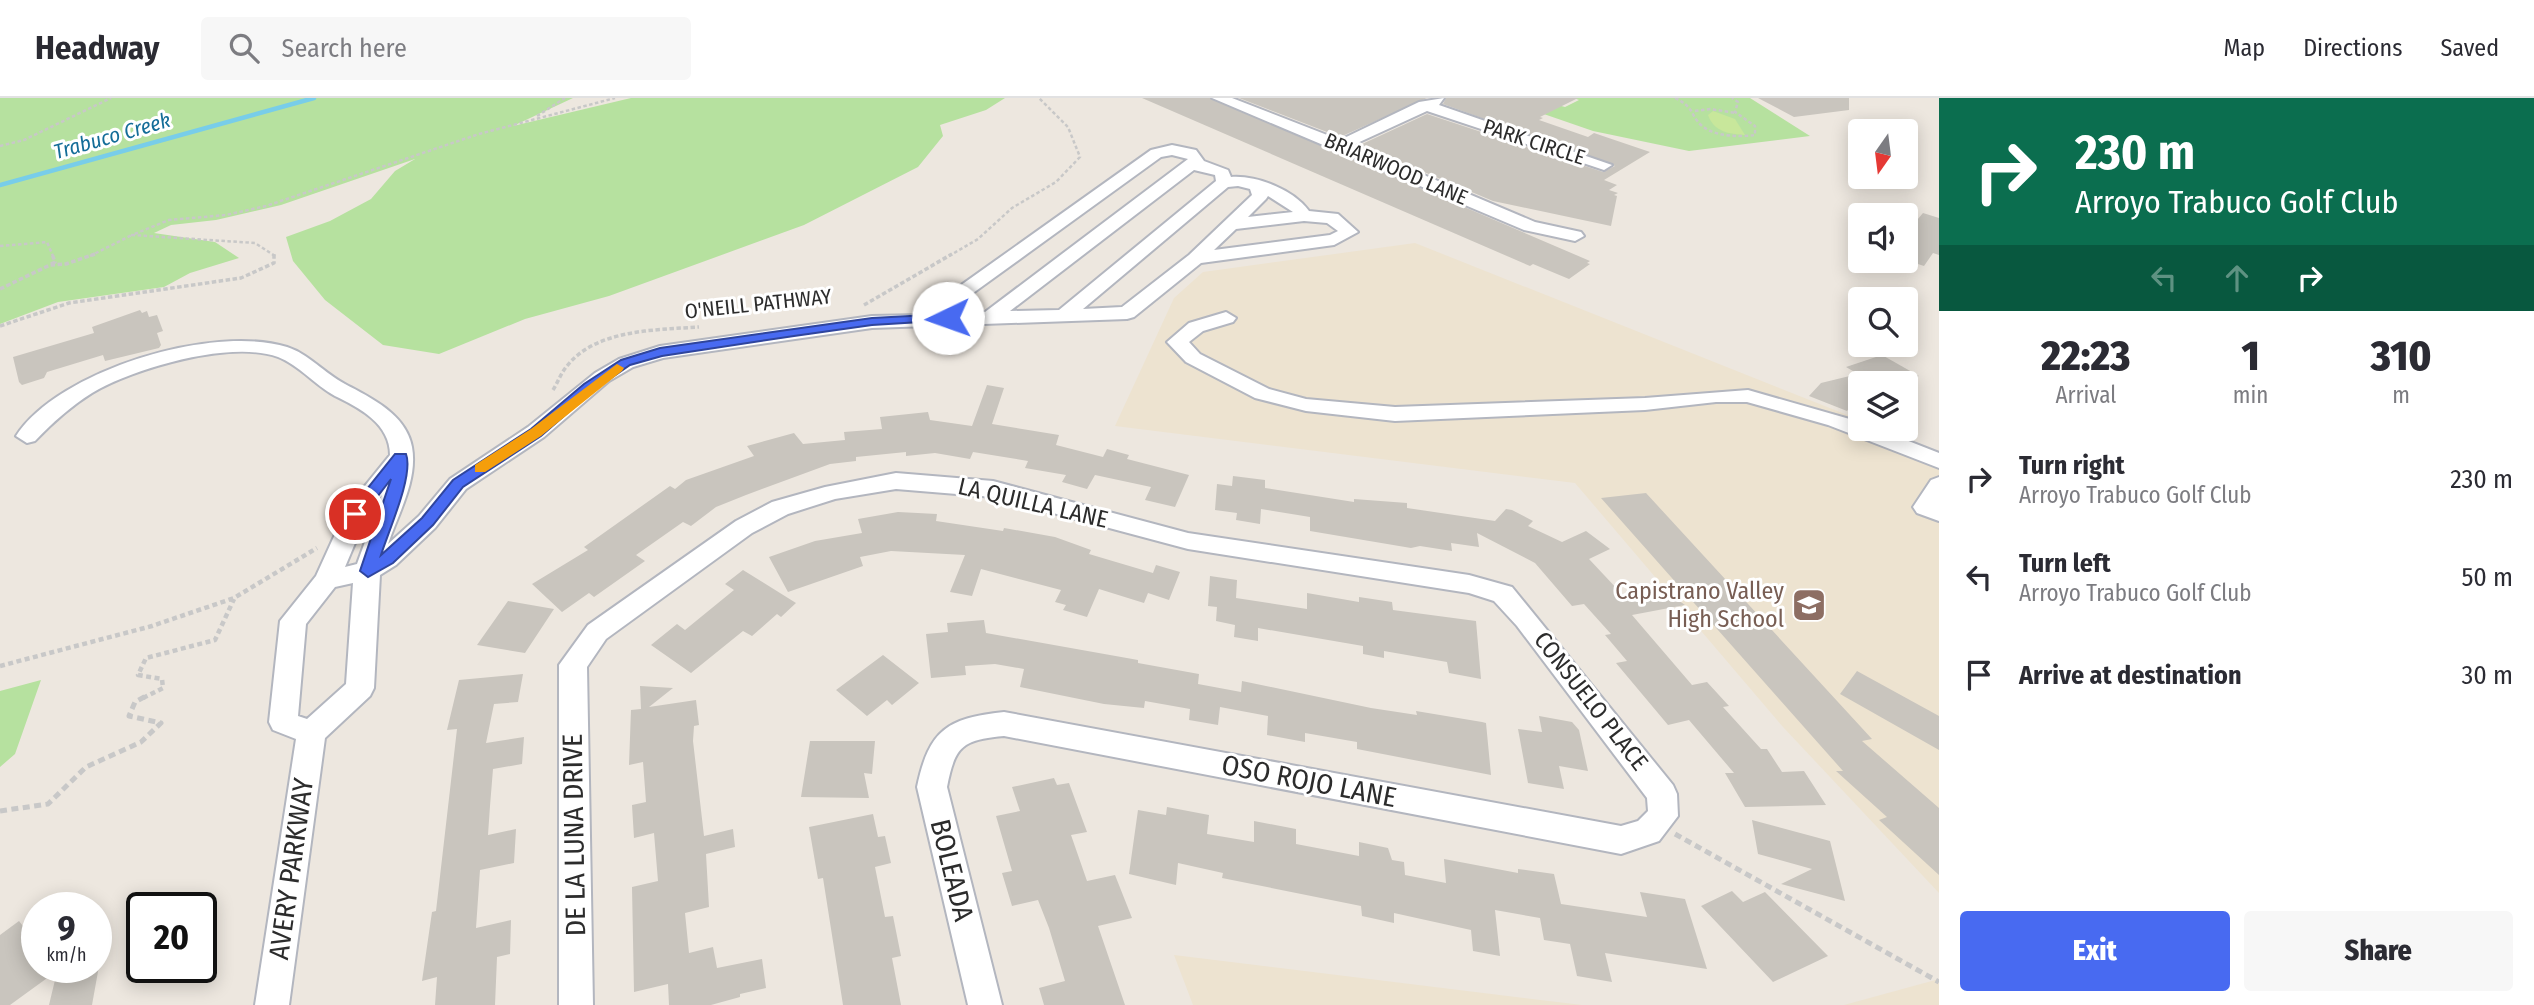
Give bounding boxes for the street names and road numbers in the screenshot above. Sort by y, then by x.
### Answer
street label: PARK CIRCLE [1480,113,1588,171]
street label: BRIARWOOD LANE [1320,127,1472,211]
street label: O'NEILL PATHWAY [683,283,833,325]
street label: LA QUILLA LANE [955,472,1111,534]
street label: CONSUELO PLACE [1528,626,1654,776]
street label: DE LA LUNA DRIVE [556,733,592,937]
street label: OSO ROJO LANE [1219,748,1399,814]
street label: AVERY PARKWAY [262,776,320,962]
street label: BOLEADA [923,816,981,925]

